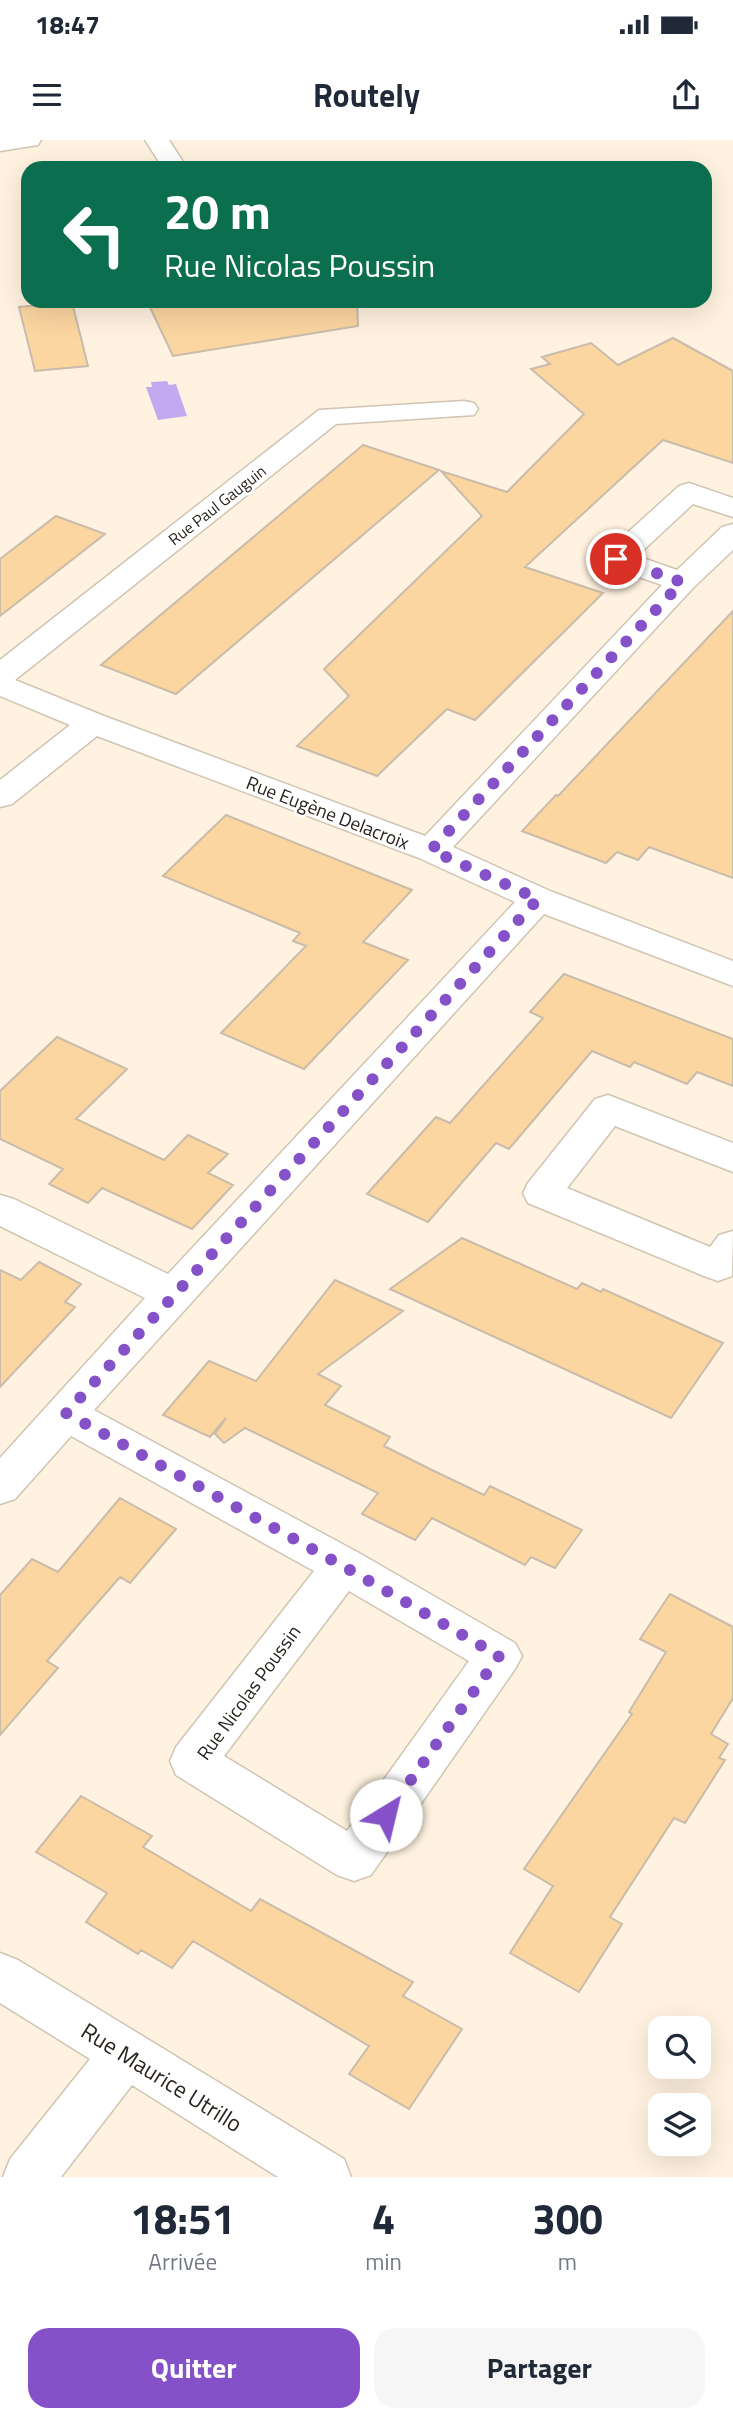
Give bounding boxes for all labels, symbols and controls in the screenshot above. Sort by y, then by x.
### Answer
text: 18:47 [35,5,100,44]
text: Routely [313,71,420,119]
icon: menu [28,76,66,114]
icon: share [667,76,705,114]
text: 20 m [164,173,271,248]
icon: left [49,189,140,280]
text: Rue Nicolas Poussin [164,241,435,289]
street label: Rue Paul Gauguin [163,459,271,551]
pin [586,529,646,589]
icon: arrive [597,540,635,578]
street label: Rue Eugène Delacroix [242,768,414,857]
street label: Rue Nicolas Poussin [189,1618,307,1766]
position arrow [349,1778,423,1852]
street label: Rue Maurice Utrillo [75,2013,249,2141]
map controls [648,2016,711,2156]
button: search [648,2016,711,2079]
button: layers [648,2093,711,2156]
text: 18:51 [130,2186,235,2250]
text: 4 [372,2186,395,2250]
text: 300 [532,2186,603,2250]
text: Arrivée [148,2244,217,2279]
text: min [365,2244,402,2279]
text: m [558,2244,577,2279]
button: Quitter [28,2328,360,2408]
button: Partager [374,2328,705,2408]

